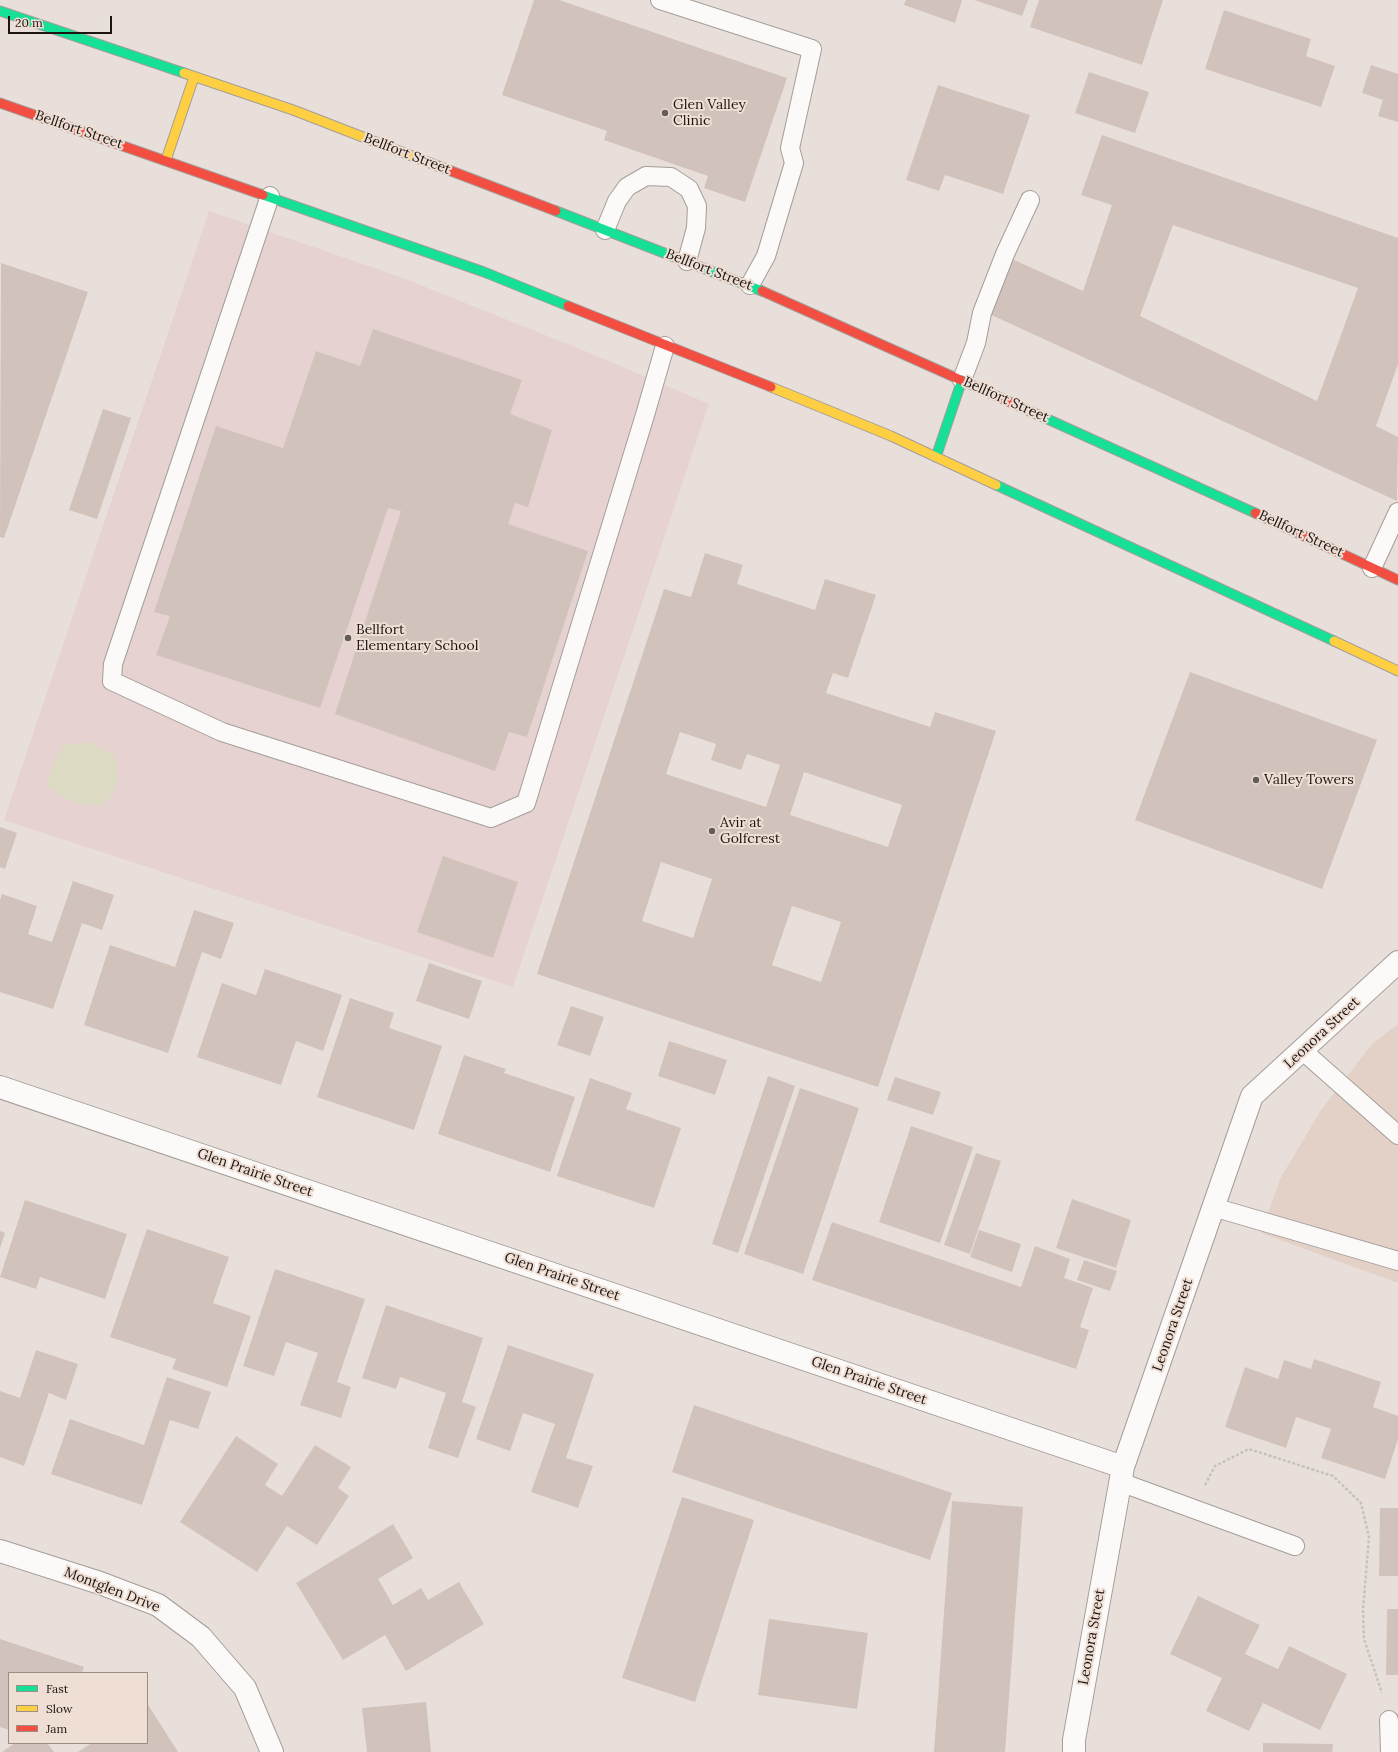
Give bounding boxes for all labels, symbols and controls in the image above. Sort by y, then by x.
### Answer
scale bar [10,8,114,34]
text: 20 m [15,15,43,30]
place label: Glen Valley Clinic [673,97,746,130]
street label: Bellfort Street [33,107,125,153]
marker: Glen Valley Clinic [660,108,670,118]
street label: Bellfort Street [361,130,453,178]
street label: Bellfort Street [663,246,755,294]
street label: Bellfort Street [961,374,1051,426]
street label: Bellfort Street [1256,507,1346,561]
place label: Bellfort Elementary School [356,622,479,654]
marker: Bellfort Elementary School [343,633,353,643]
place label: Valley Towers [1264,772,1354,788]
marker: Valley Towers [1251,775,1261,785]
place label: Avir at Golfcrest [720,815,780,848]
marker: Avir at Golfcrest [707,826,717,836]
street label: Leonora Street [1281,994,1363,1072]
street label: Glen Prairie Street [195,1145,315,1201]
street label: Glen Prairie Street [502,1249,622,1305]
street label: Leonora Street [1149,1276,1197,1374]
street label: Glen Prairie Street [809,1353,929,1409]
street label: Montglen Drive [62,1564,162,1616]
street label: Leonora Street [1075,1588,1109,1686]
legend [8,1672,148,1744]
text: Fast [46,1681,69,1696]
text: Slow [46,1701,73,1716]
text: Jam [46,1721,67,1736]

